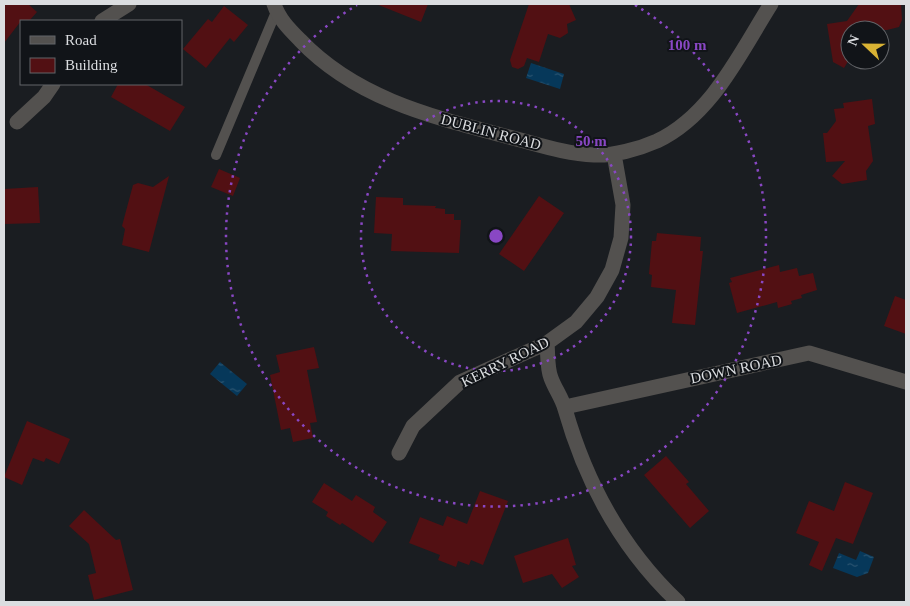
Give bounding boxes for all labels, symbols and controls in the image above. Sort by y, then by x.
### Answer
legend [20,20,182,85]
north arrow [840,20,890,70]
text: Road [65,32,97,48]
text: N [845,33,862,48]
text: 100 m [668,37,707,53]
text: Building [65,57,118,73]
street label: DUBLIN ROAD [439,111,543,153]
text: 50 m [575,133,607,149]
centre of rings [487,227,505,245]
street label: KERRY ROAD [458,334,552,390]
street label: DOWN ROAD [689,351,783,386]

